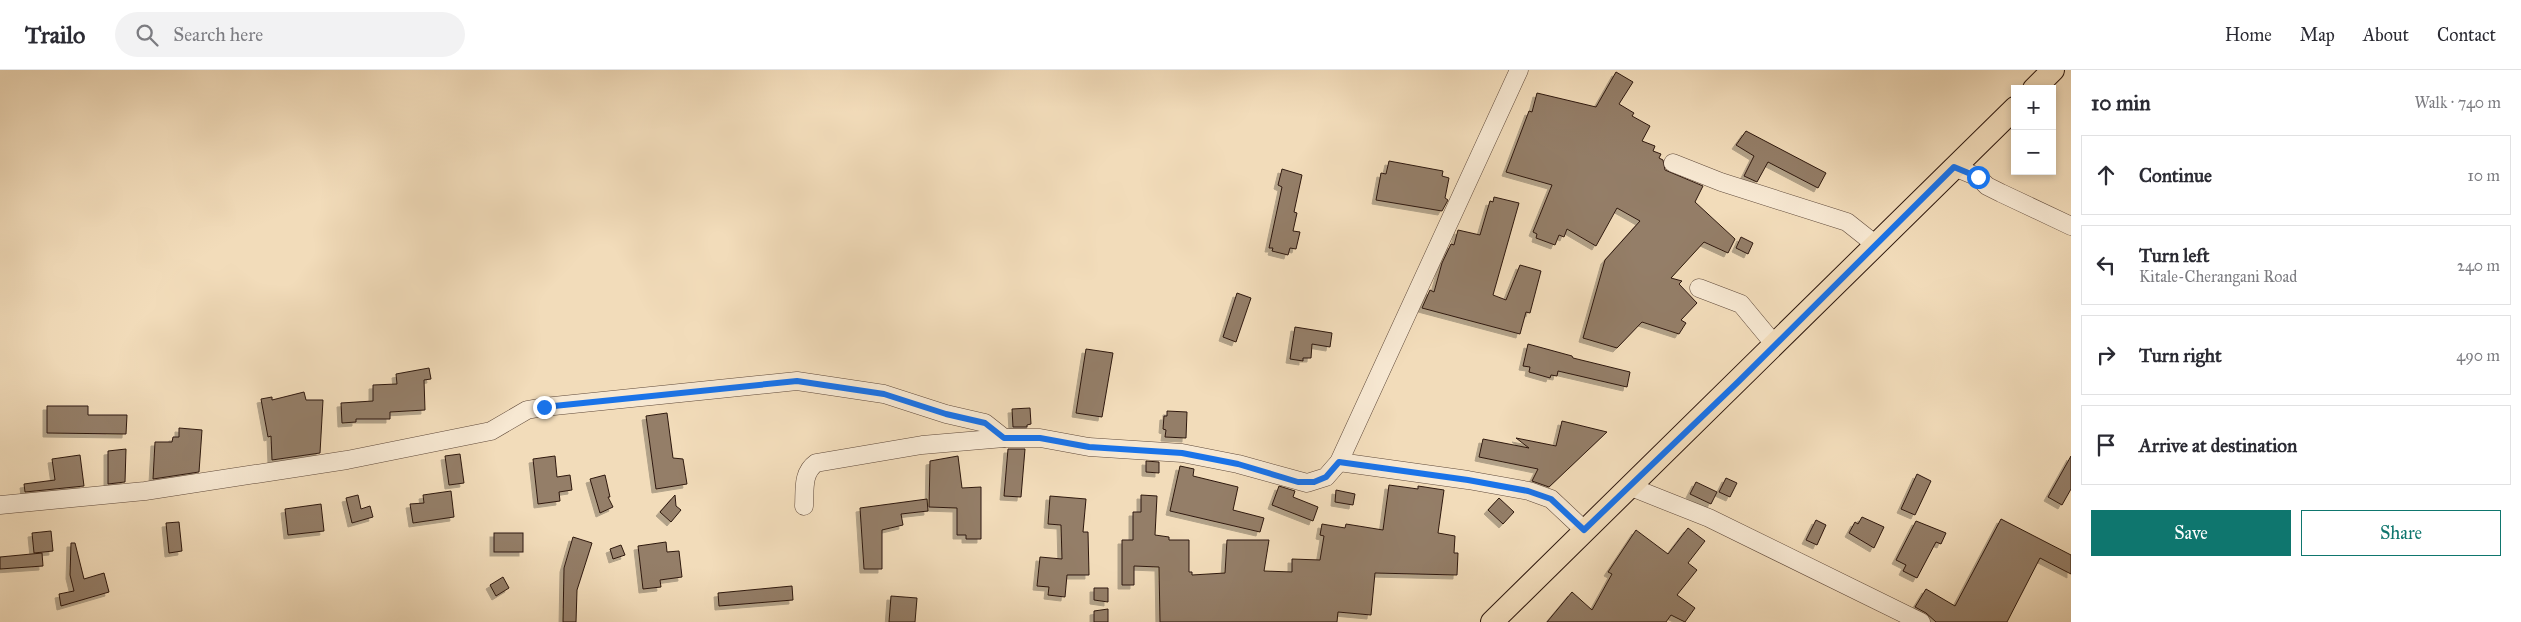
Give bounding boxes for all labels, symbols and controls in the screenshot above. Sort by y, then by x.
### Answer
search box [115,12,465,57]
text: Trailo [25,20,85,50]
icon: search [133,21,161,49]
text: Search here [173,23,263,46]
text: Home [2225,24,2272,46]
text: Map [2300,24,2335,46]
text: About [2363,24,2409,46]
text: Contact [2437,24,2496,46]
map controls [2011,85,2056,175]
button: + [2011,85,2056,130]
text: 10 min [2091,90,2151,116]
text: Walk · 740 m [2414,93,2501,112]
button: − [2011,130,2056,175]
icon: ahead [2092,161,2120,189]
text: Continue [2139,164,2212,187]
route start [1967,166,1990,189]
text: 10 m [2468,166,2500,185]
text: Turn left [2139,244,2209,267]
icon: left [2092,251,2120,279]
text: 240 m [2457,256,2500,275]
text: Kitale-Cherangani Road [2139,267,2297,286]
icon: right [2092,341,2120,369]
text: Turn right [2139,344,2222,367]
text: 490 m [2456,346,2500,365]
route end [533,396,556,419]
icon: arrive [2092,431,2120,459]
text: Arrive at destination [2139,434,2297,457]
button: Save [2091,510,2291,556]
button: Share [2301,510,2501,556]

